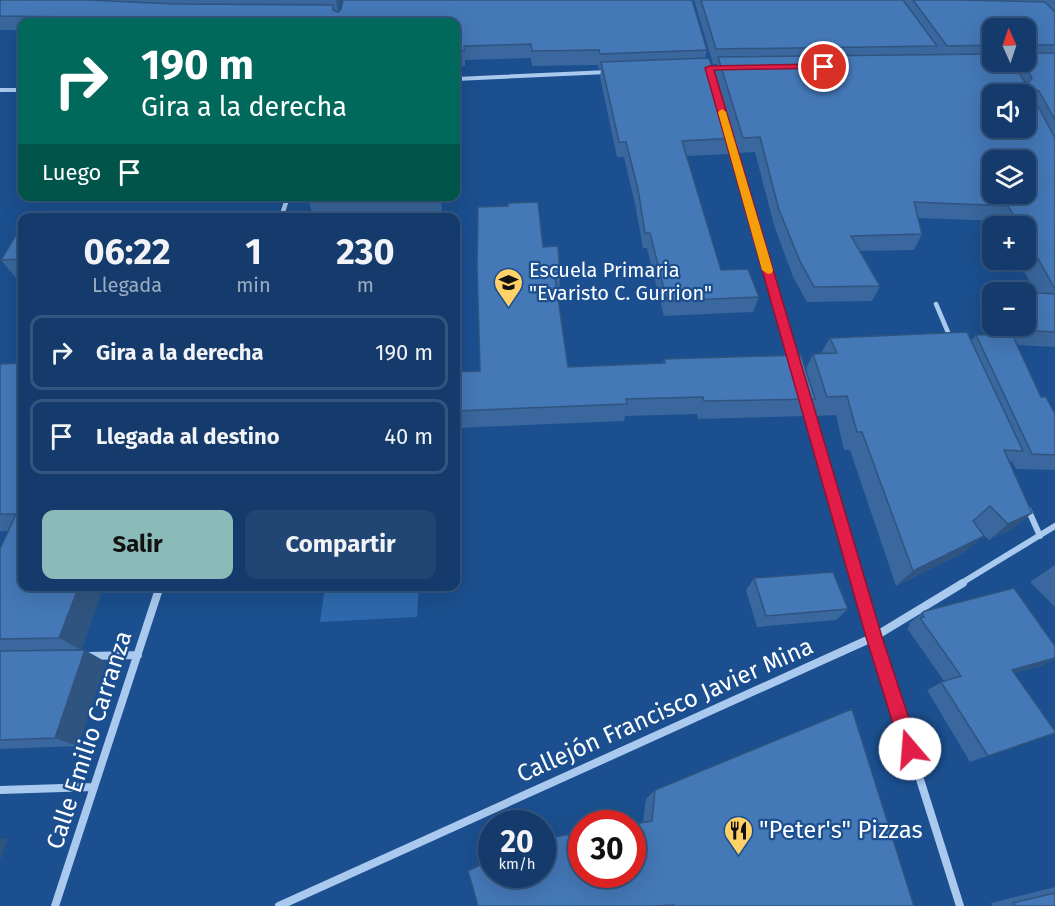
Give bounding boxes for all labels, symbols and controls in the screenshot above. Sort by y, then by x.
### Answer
north arrow [982,18,1036,72]
map controls [982,18,1036,336]
text: 190 m [141,40,254,90]
pin [798,41,849,92]
icon: right [42,42,120,120]
icon: arrive [807,50,840,83]
button: sound [982,84,1036,138]
text: Gira a la derecha [141,91,347,123]
button: layers [982,150,1036,204]
icon: arrive [113,156,146,189]
text: Luego [42,159,101,186]
button: + [982,216,1036,270]
text: 06:22 [84,230,171,274]
text: 1 [245,230,262,274]
text: 230 [336,230,394,274]
place label: Escuela Primaria "Evaristo C. Gurrion" [529,258,712,305]
school or university icon: Escuela Primaria "Evaristo C. Gurrion" [492,266,524,308]
text: Llegada [92,273,162,297]
text: min [236,273,271,297]
text: m [357,273,374,297]
button: − [982,282,1036,336]
icon: right [45,336,78,369]
text: Gira a la derecha [96,339,264,366]
text: 190 m [375,339,433,366]
icon: arrive [45,420,78,453]
text: Llegada al destino [96,423,280,450]
text: 40 m [384,423,433,450]
button: Salir [42,510,233,579]
button: Compartir [245,510,436,579]
street label: Calle Emilio Carranza [40,627,138,853]
street label: Callejón Francisco Javier Mina [513,632,817,788]
position arrow [878,717,942,781]
speed limit sign: 30 [568,810,646,888]
restaurant icon: "Peter's" Pizzas [722,814,754,856]
place label: "Peter's" Pizzas [759,816,923,844]
text: 20 [500,824,534,860]
text: km/h [498,855,536,873]

